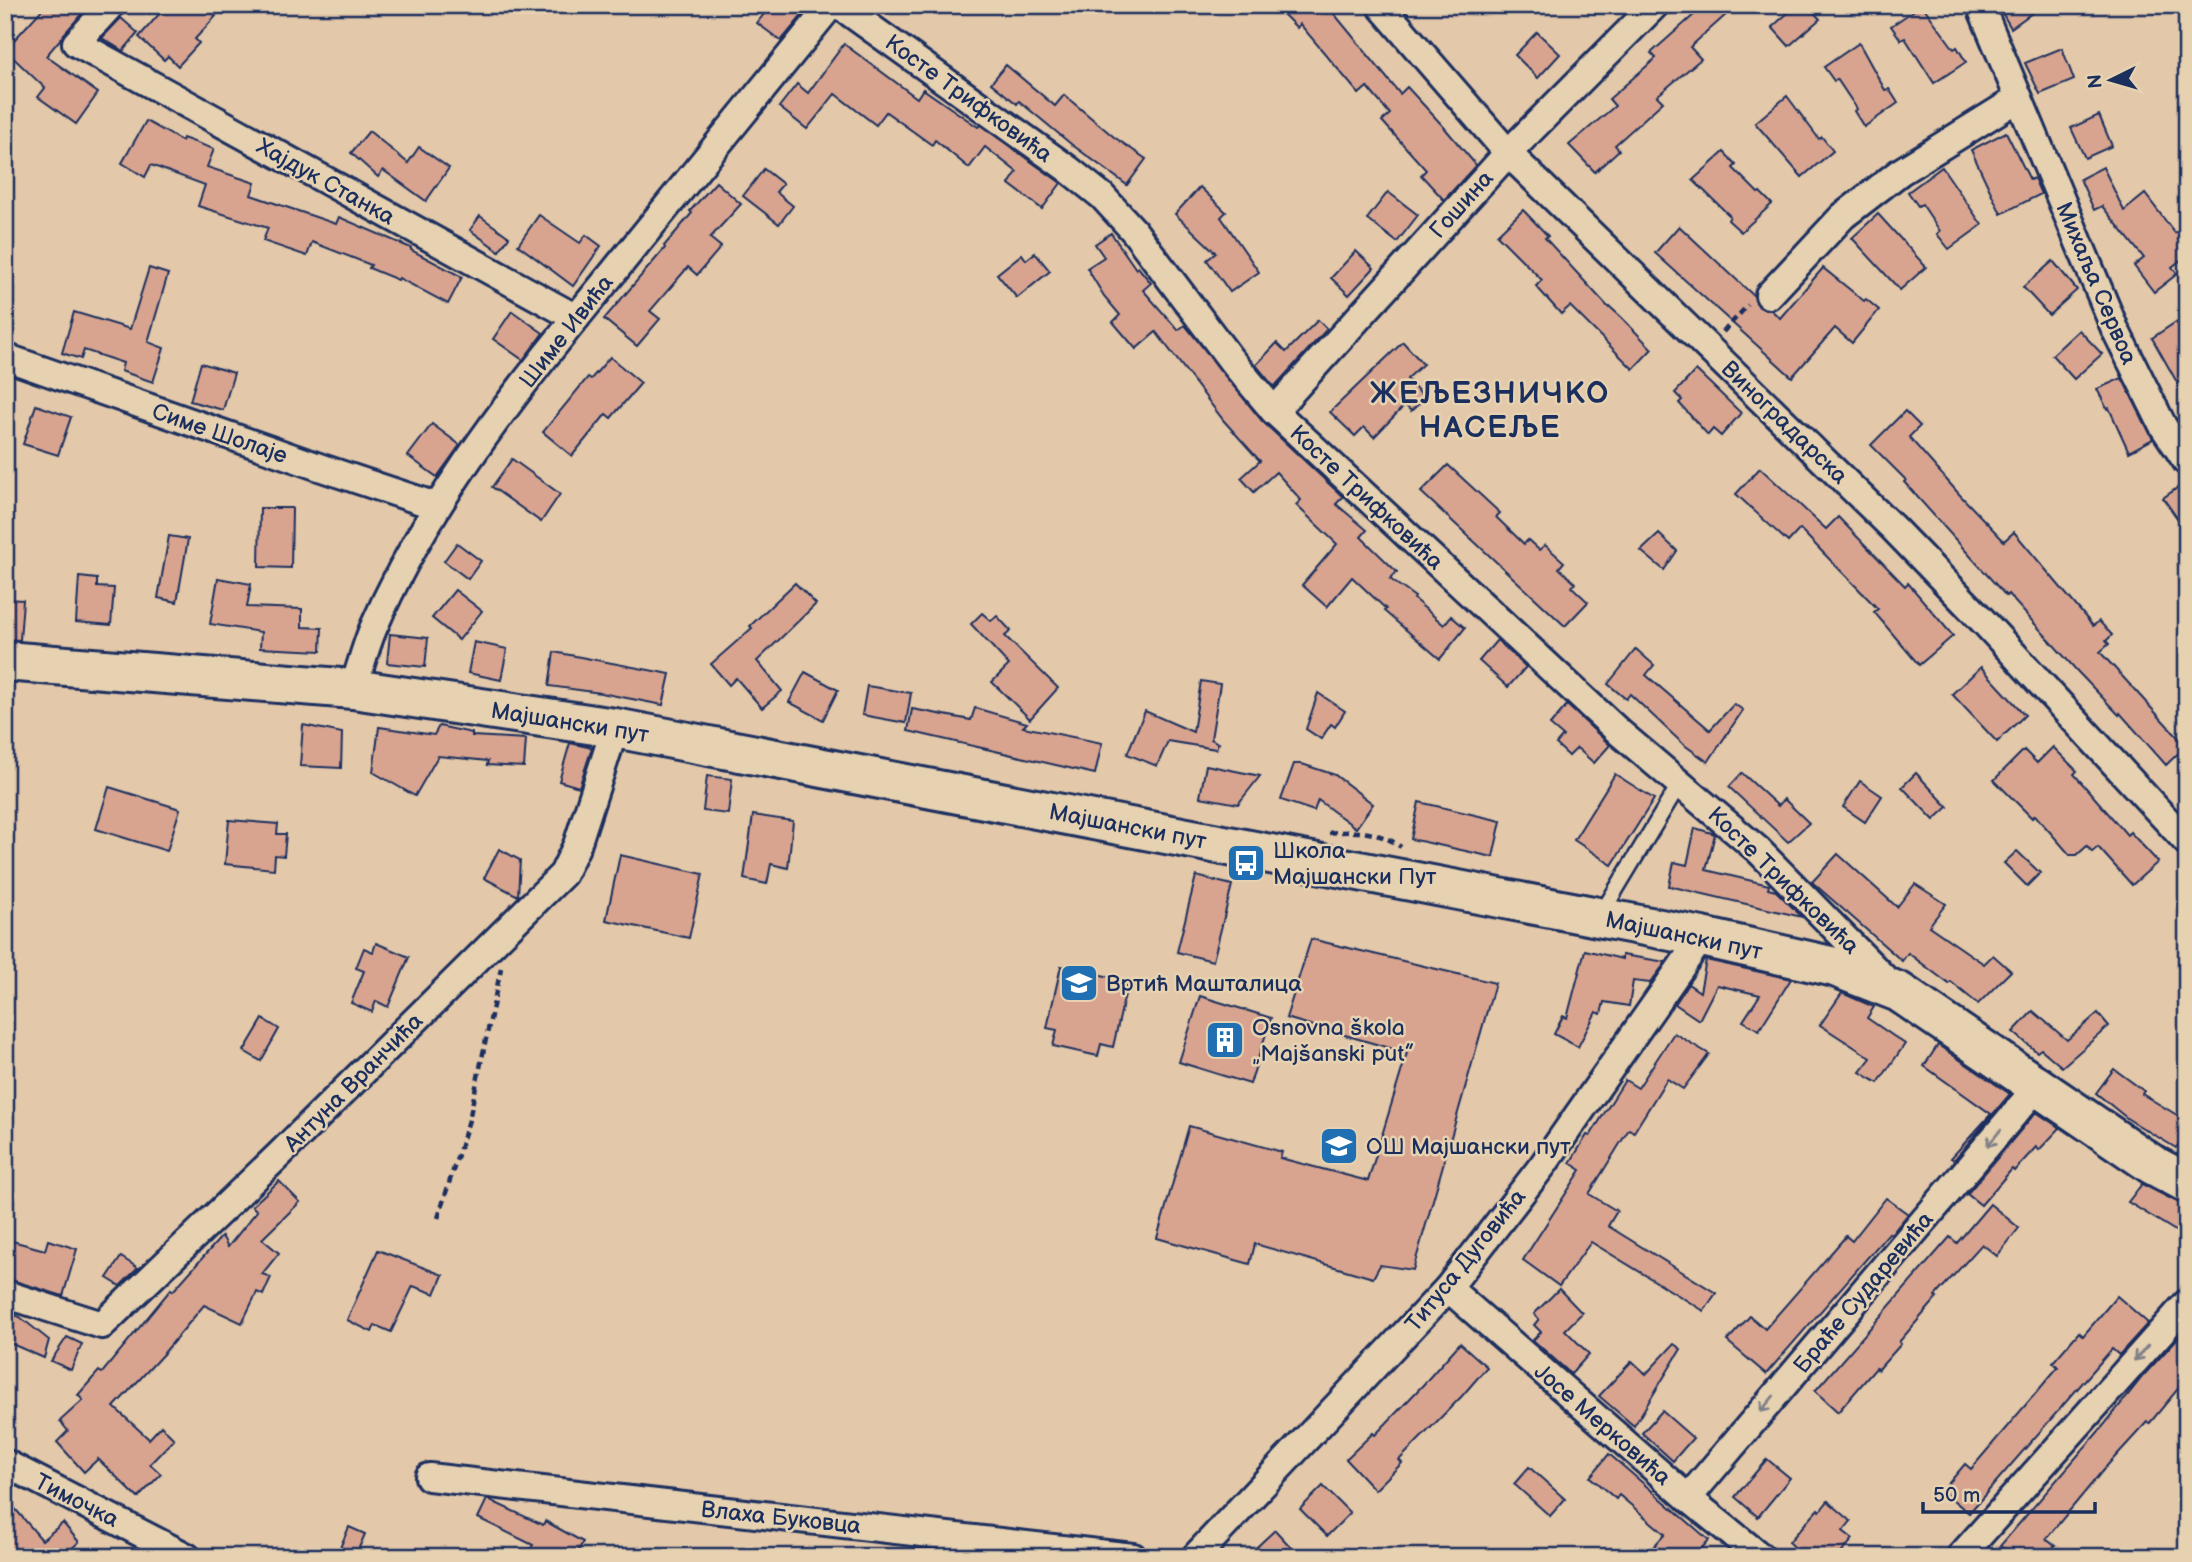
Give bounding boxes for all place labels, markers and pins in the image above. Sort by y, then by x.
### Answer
place label: Школа Мајшански Пут [1273,837,1437,891]
bus stop icon: Школа Мајшански Пут [1225,842,1267,884]
school or university icon: Вртић Машталица [1058,962,1100,1004]
place label: Вртић Машталица [1106,970,1302,998]
place label: Osnovna škola „Majšanski put” [1252,1014,1414,1068]
building icon: Osnovna škola „Majšanski put” [1204,1019,1246,1061]
school or university icon: ОШ Мајшански пут [1318,1125,1360,1167]
place label: ОШ Мајшански пут [1366,1133,1571,1161]

